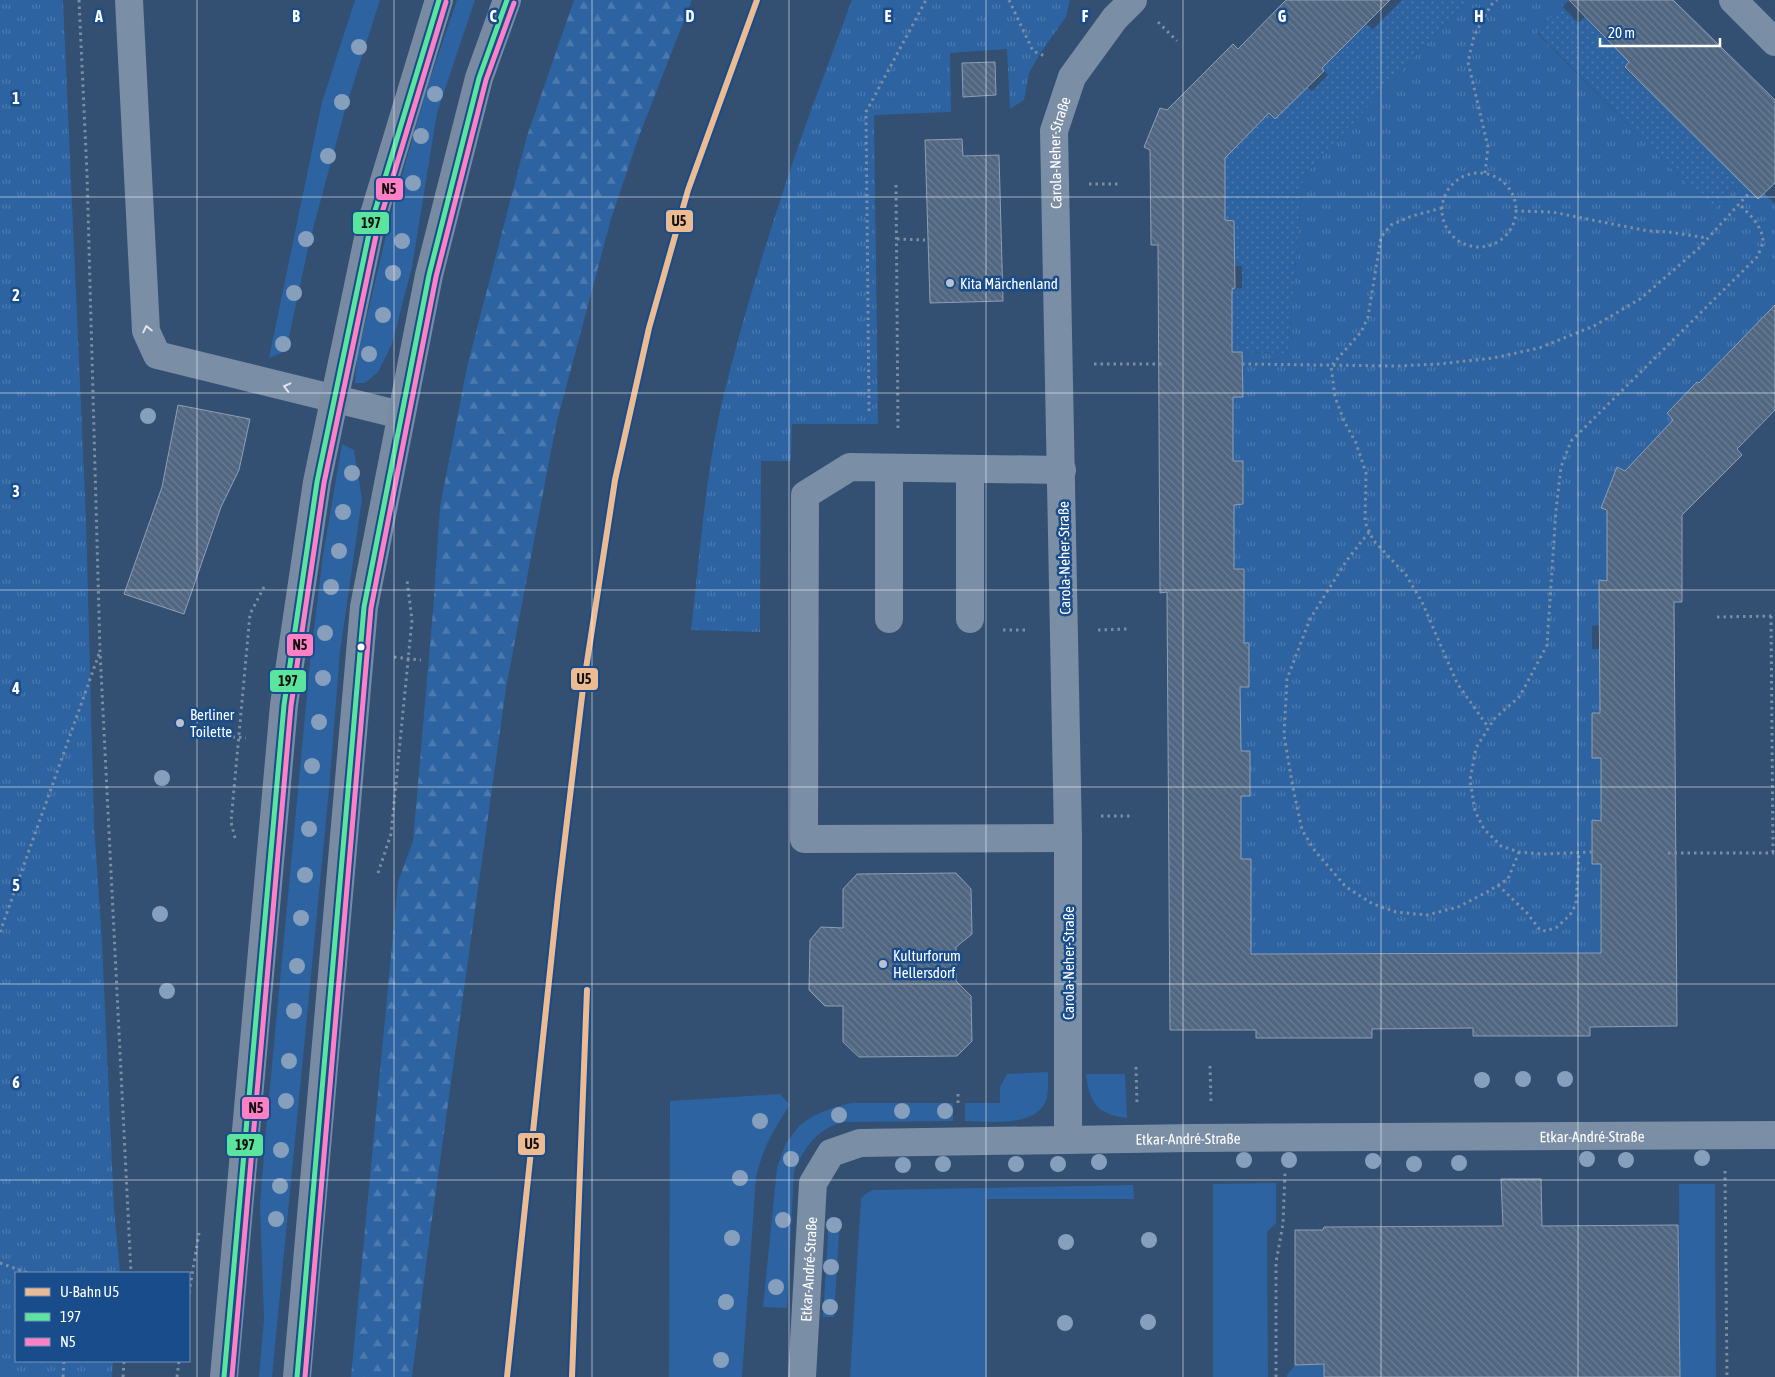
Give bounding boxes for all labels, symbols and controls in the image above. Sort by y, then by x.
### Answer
text: A [94,7,103,25]
text: B [292,7,300,25]
text: C [489,7,497,25]
text: D [686,7,695,25]
text: E [885,7,892,25]
text: F [1082,7,1089,25]
text: G [1278,7,1287,25]
text: H [1474,7,1484,25]
scale bar [1600,15,1720,47]
text: 20 m [1608,24,1635,41]
text: 1 [12,89,20,107]
street label: Carola-Neher-Straße [1045,94,1073,209]
line badge: N5 [375,177,404,201]
text: N5 [382,181,397,197]
line badge: U5 [665,209,694,233]
line badge: 197 [352,211,390,235]
text: U5 [672,213,687,229]
text: 197 [361,215,381,231]
place label: Kita Märchenland [960,275,1058,292]
marker: Kita Märchenland [944,277,956,289]
text: 2 [12,286,20,304]
one-way arrow [142,324,153,333]
one-way arrow [283,382,292,393]
text: 3 [12,482,20,500]
street label: Carola-Neher-Straße [1055,501,1073,615]
line badge: N5 [286,633,314,657]
text: N5 [293,637,308,653]
unlabelled marker [356,642,366,652]
line badge: U5 [570,667,599,691]
line badge: 197 [269,669,307,693]
text: U5 [577,671,592,687]
text: 197 [278,673,298,689]
text: 4 [11,679,20,697]
place label: Berliner Toilette [190,706,235,740]
marker: Berliner Toilette [174,717,186,729]
text: 5 [12,876,20,894]
street label: Carola-Neher-Straße [1060,906,1077,1020]
place label: Kulturforum Hellersdorf [893,947,961,981]
marker: Kulturforum Hellersdorf [877,958,889,970]
text: 6 [12,1073,20,1091]
line badge: N5 [241,1096,270,1120]
text: N5 [249,1100,264,1116]
street label: Etkar-André-Straße [1539,1127,1645,1145]
street label: Etkar-André-Straße [1135,1129,1241,1147]
line badge: U5 [517,1132,546,1156]
line badge: 197 [226,1133,264,1157]
text: U5 [525,1136,540,1152]
text: 197 [235,1137,255,1153]
street label: Etkar-André-Straße [797,1216,820,1322]
legend [15,1272,190,1362]
text: U-Bahn U5 [60,1283,119,1300]
text: 197 [60,1308,81,1325]
text: N5 [60,1333,76,1350]

